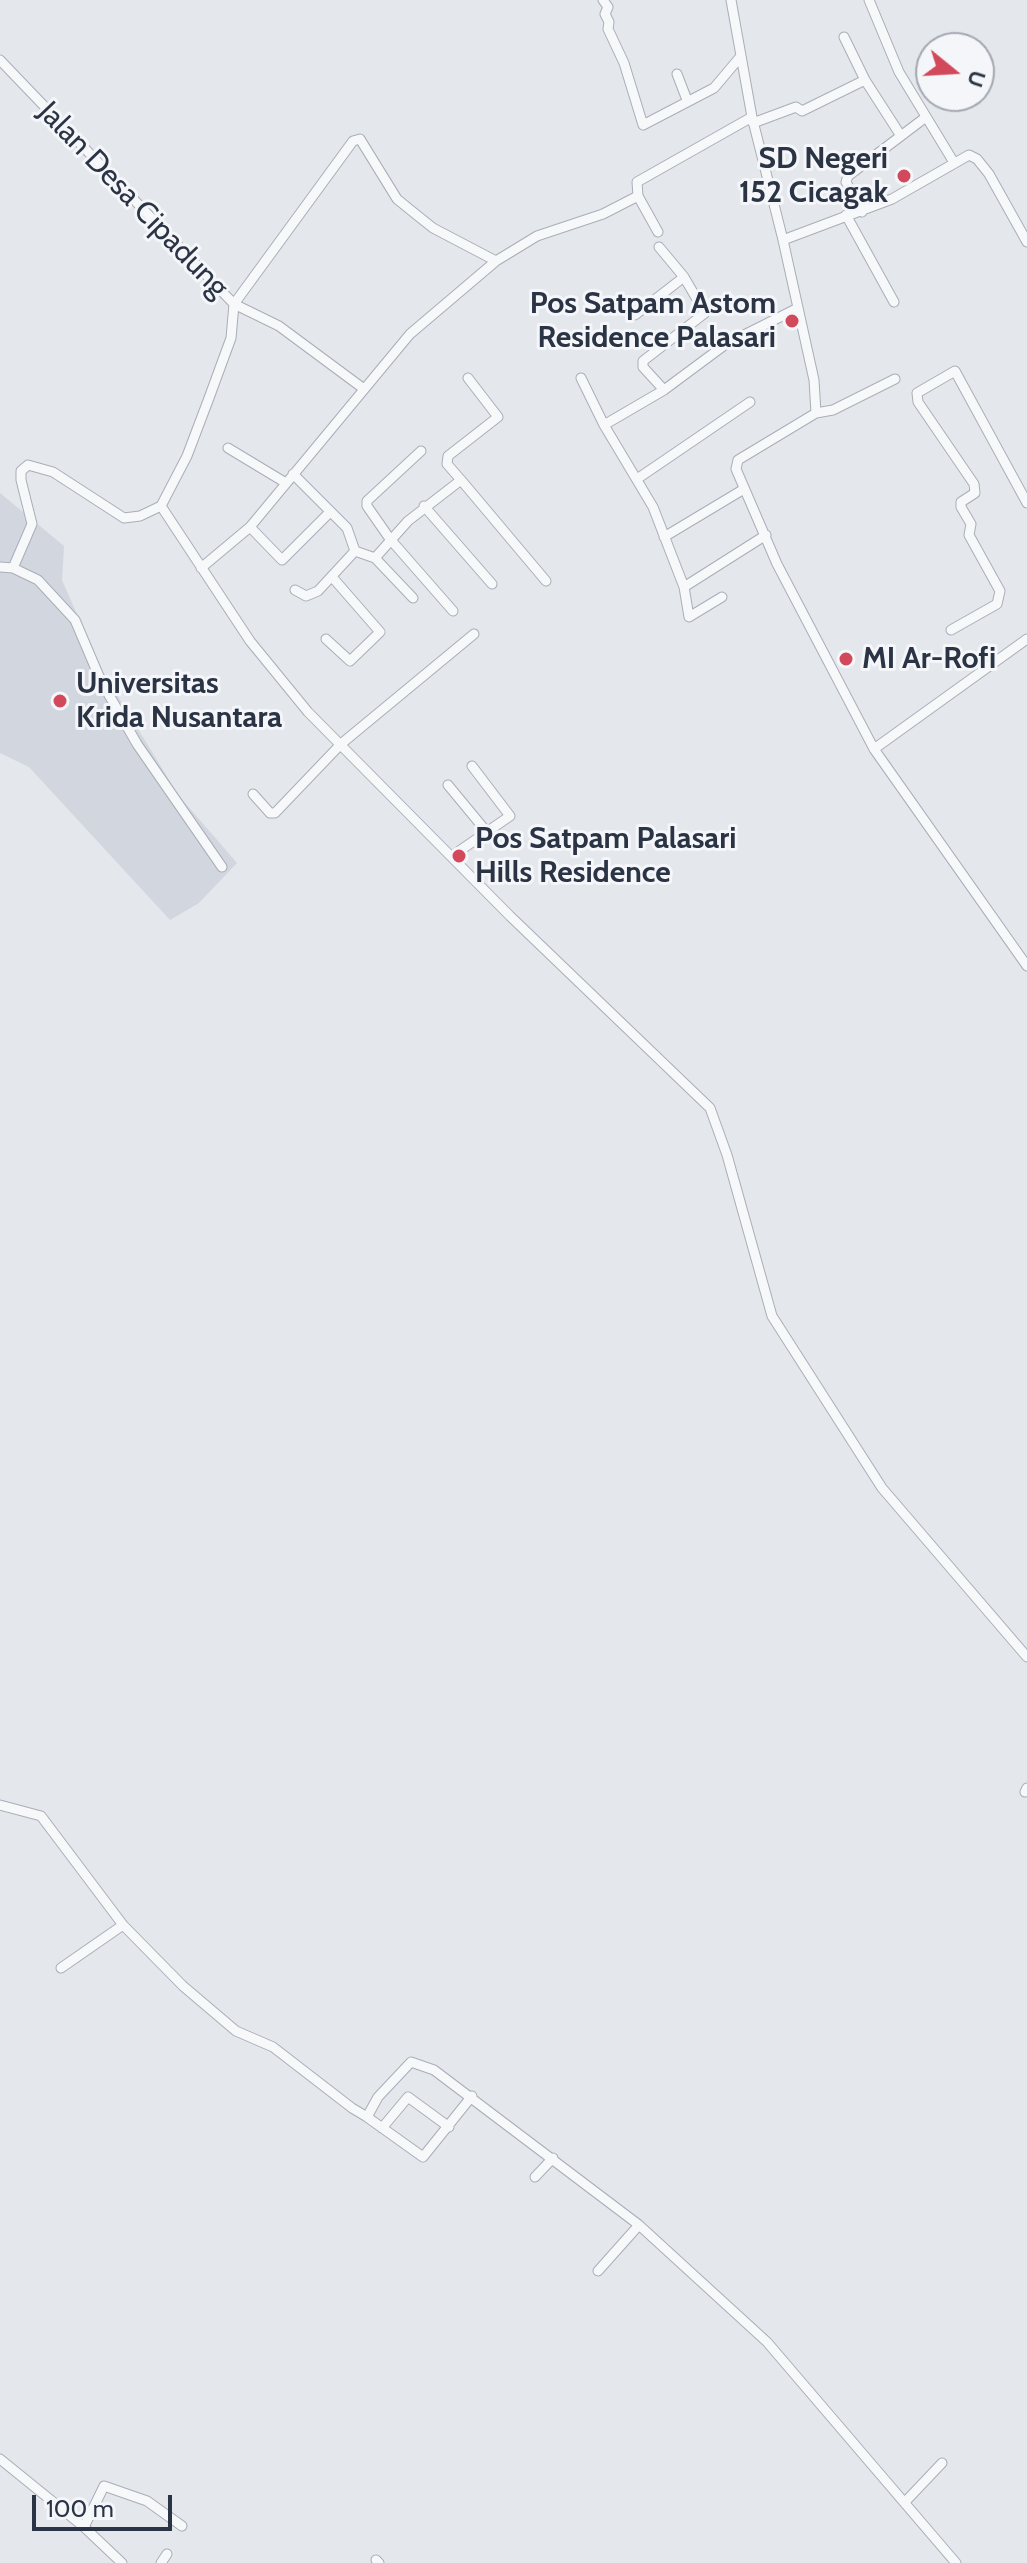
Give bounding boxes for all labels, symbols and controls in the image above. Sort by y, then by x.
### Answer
north arrow [915,32,995,112]
text: U [961,67,992,91]
street label: Jalan Desa Cipadung [30,95,236,305]
place label: SD Negeri 152 Cicagak [739,141,888,212]
marker: SD Negeri 152 Cicagak [895,167,913,185]
place label: Pos Satpam Astom Residence Palasari [530,286,776,356]
marker: Pos Satpam Astom Residence Palasari [783,312,801,330]
place label: MI Ar-Rofi [862,641,996,677]
marker: MI Ar-Rofi [837,650,855,668]
place label: Universitas Krida Nusantara [76,666,282,736]
marker: Universitas Krida Nusantara [51,692,69,710]
place label: Pos Satpam Palasari Hills Residence [475,821,736,892]
marker: Pos Satpam Palasari Hills Residence [450,847,468,865]
scale bar [36,2479,176,2529]
text: 100 m [46,2494,114,2523]

